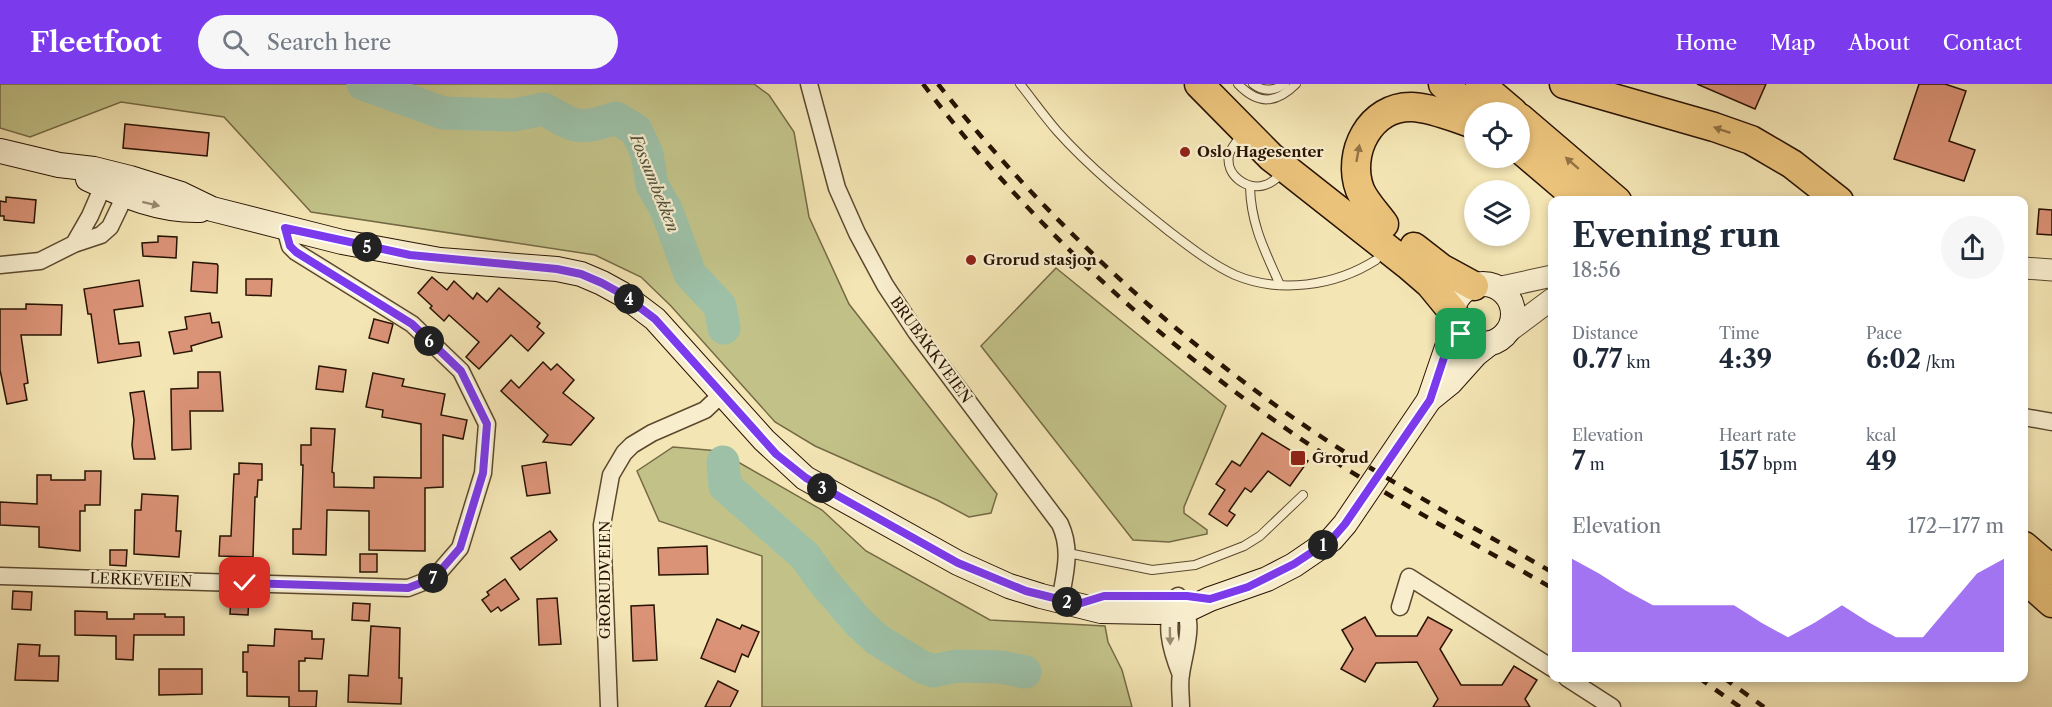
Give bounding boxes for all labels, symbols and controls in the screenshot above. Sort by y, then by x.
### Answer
search box [198,15,618,69]
text: Fleetfoot [30,25,162,59]
icon: search [219,26,252,59]
text: Search here [267,29,391,56]
text: Home [1676,30,1737,55]
text: Map [1770,30,1815,55]
text: About [1848,30,1910,55]
text: Contact [1943,30,2022,55]
map controls [1464,102,1530,246]
button: locate [1464,102,1530,168]
one-way arrow [1713,125,1731,134]
water label: Fossumbekken [625,129,684,235]
place label: Oslo Hagesenter [1197,142,1324,161]
one-way arrow [1353,143,1362,162]
marker: Oslo Hagesenter [1178,145,1192,159]
one-way arrow [1565,157,1580,170]
button: layers [1464,180,1530,246]
one-way arrow [142,199,160,209]
text: Evening run [1572,215,1780,256]
button: share [1941,216,2004,279]
pin: 5 [352,232,382,262]
text: 5 [363,237,371,257]
place label: Grorud stasjon [983,250,1097,269]
marker: Grorud stasjon [964,253,978,267]
text: 18:56 [1572,258,1620,282]
pin: 4 [614,284,644,314]
text: 4 [624,289,634,309]
street label: BRUBAKKVEIEN [886,293,976,407]
pin [1435,308,1486,359]
icon: arrive [1444,317,1477,350]
text: Distance [1572,323,1638,343]
text: Time [1719,323,1759,343]
text: Pace [1866,323,1902,343]
pin: 6 [414,326,444,356]
text: 6 [424,331,434,351]
text: 0.77 [1572,343,1622,375]
text: 4:39 [1719,343,1772,375]
text: 6:02 [1866,343,1921,375]
text: km [1622,352,1651,372]
text: /km [1921,352,1955,372]
text: Elevation [1572,425,1643,445]
text: Heart rate [1719,425,1796,445]
text: kcal [1866,425,1896,445]
text: 7 [1572,445,1586,477]
text: 157 [1719,445,1759,477]
text: 49 [1866,445,1897,477]
place label: Grorud [1312,448,1369,467]
marker: Grorud [1289,449,1307,467]
text: m [1586,454,1605,474]
text: bpm [1759,454,1797,474]
pin: 3 [807,473,837,503]
text: 3 [817,478,827,498]
text: Elevation [1572,514,1661,538]
text: 172–177 m [1908,514,2004,538]
street label: GRORUDVEIEN [595,521,614,639]
pin: 1 [1308,530,1338,560]
text: 1 [1319,535,1327,555]
pin [219,557,270,608]
pin: 7 [418,563,448,593]
icon: check [228,566,261,599]
street label: LERKEVEIEN [89,568,193,591]
text: 7 [429,568,437,588]
pin: 2 [1052,587,1082,617]
text: 2 [1062,592,1072,612]
one-way arrow [1165,626,1175,645]

